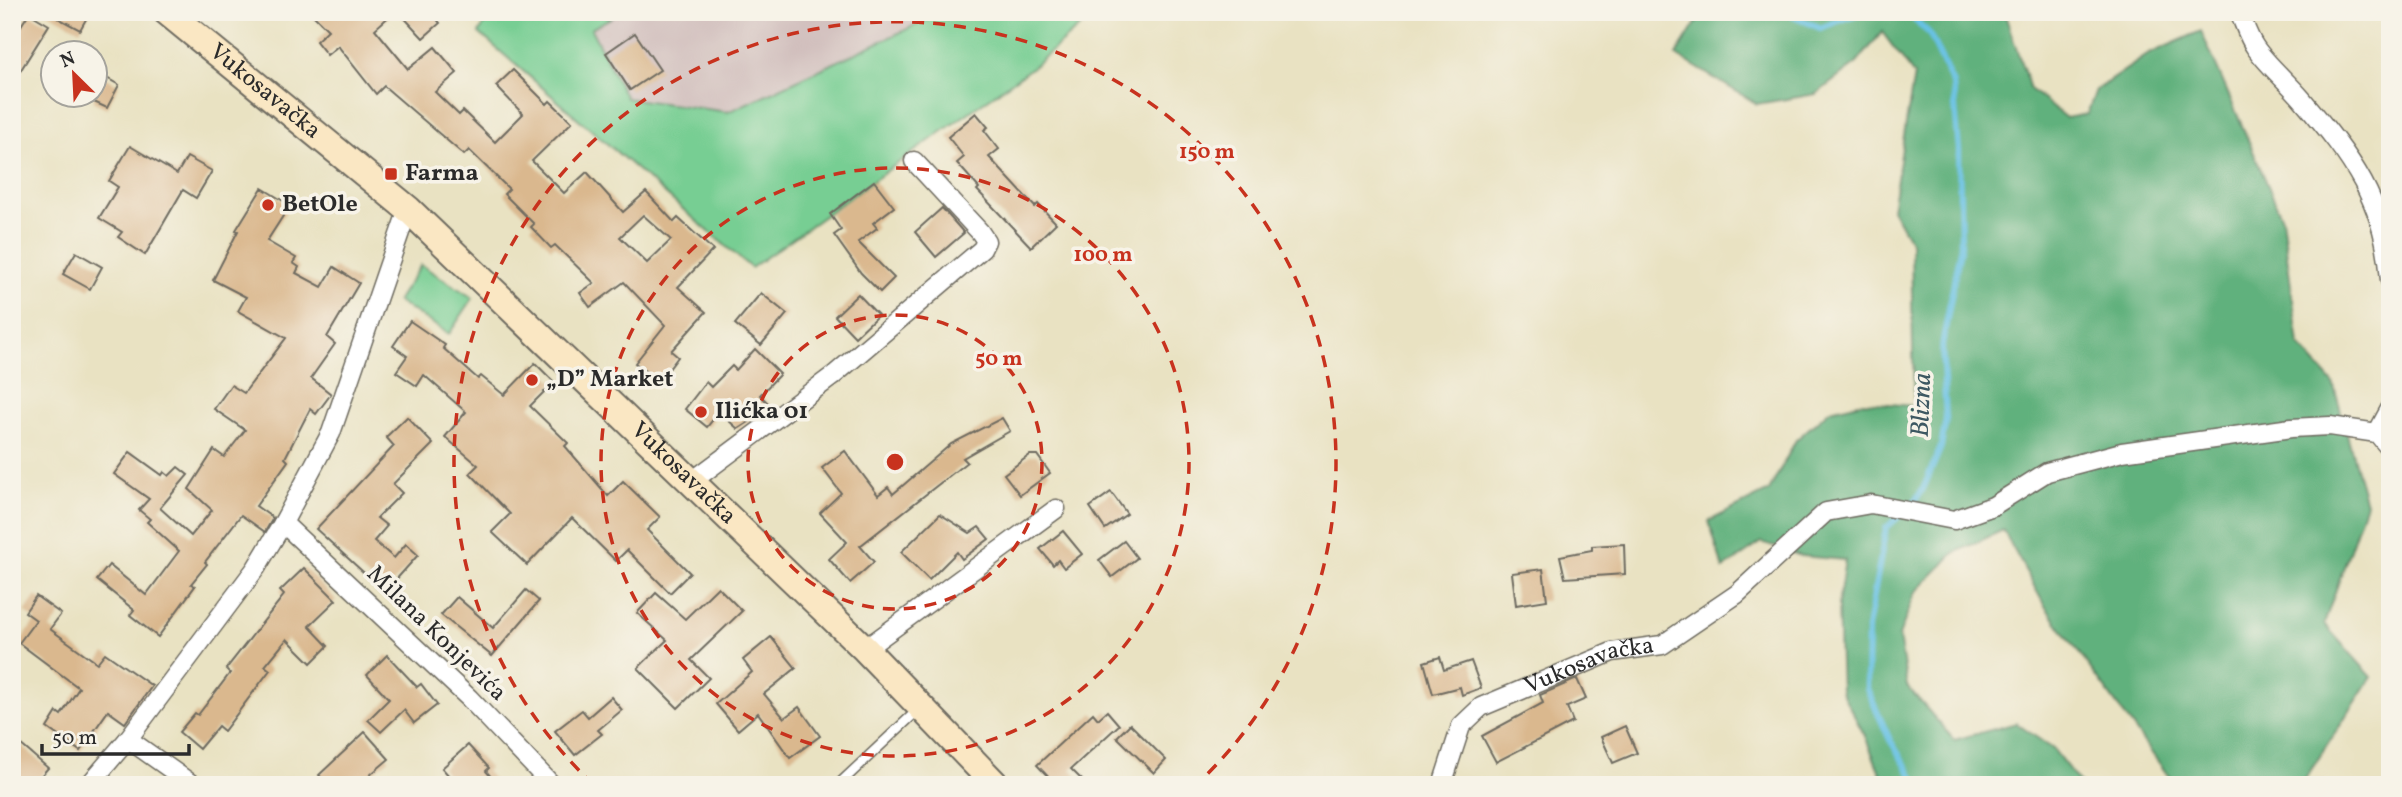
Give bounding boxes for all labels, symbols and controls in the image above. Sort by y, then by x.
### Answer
street label: Vukosavačka [201,36,328,148]
north arrow [38,38,108,108]
text: N [56,46,80,75]
text: 150 m [1179,138,1235,167]
place label: Farma [405,157,479,191]
marker: Farma [383,166,399,182]
place label: BetOle [282,188,358,222]
marker: BetOle [260,197,276,213]
text: 100 m [1073,241,1133,270]
text: 50 m [975,345,1023,374]
place label: „D” Market [546,363,673,397]
marker: „D” Market [524,372,540,388]
water label: Blizna [1903,372,1941,438]
place label: Ilićka 01 [715,395,808,429]
marker: Ilićka 01 [693,404,709,420]
street label: Vukosavačka [622,414,744,533]
centre of rings [883,450,907,474]
street label: Milana Konjevića [358,558,514,710]
street label: Vukosavačka [1519,629,1656,704]
scale bar [42,713,189,757]
text: 50 m [52,724,97,753]

